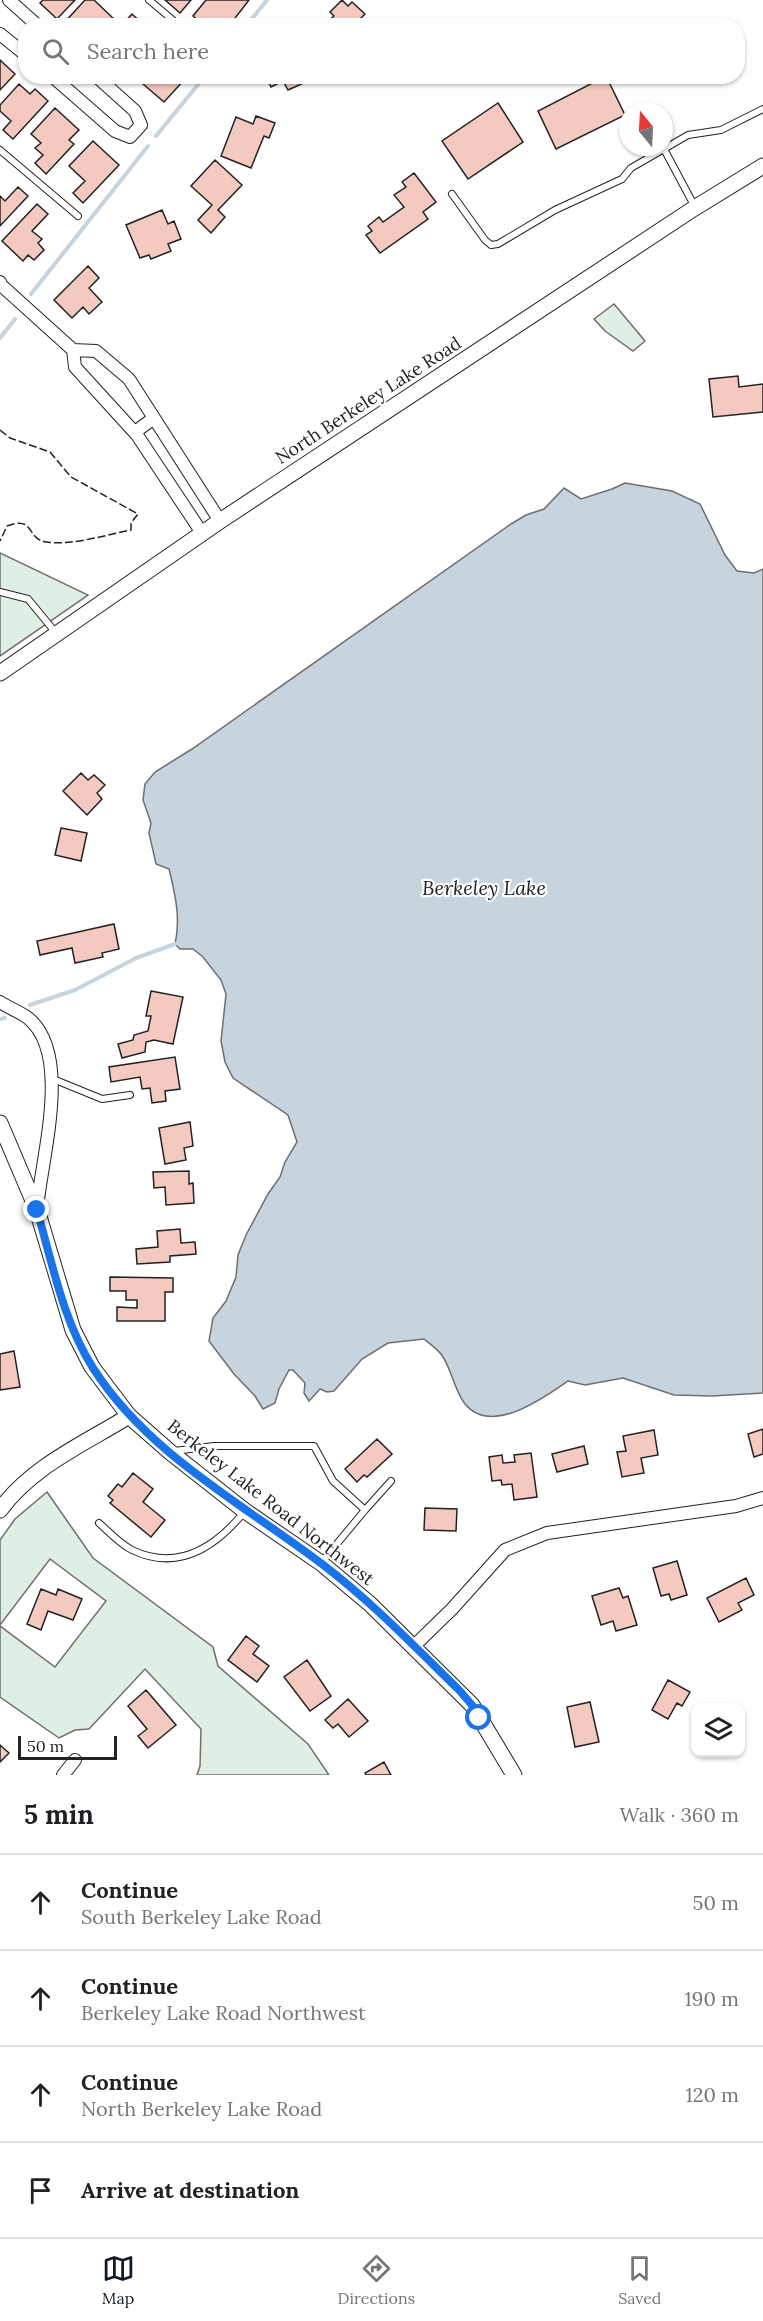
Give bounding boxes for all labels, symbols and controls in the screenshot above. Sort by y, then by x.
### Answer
search box [18,18,745,84]
icon: search [39,35,72,68]
text: Search here [87,37,209,65]
north arrow [619,102,673,156]
street label: North Berkeley Lake Road [271,331,466,469]
water label: Berkeley Lake [422,875,546,900]
route end [23,1196,49,1222]
street label: Berkeley Lake Road Northwest [163,1414,379,1590]
map controls [691,1703,745,1757]
button: layers [691,1703,745,1757]
route start [465,1704,491,1730]
scale bar [18,1733,117,1760]
text: 50 m [27,1736,64,1756]
text: 5 min [24,1798,94,1831]
text: Walk · 360 m [620,1802,739,1827]
text: Continue [81,1876,178,1904]
icon: ahead [24,1886,57,1919]
text: 50 m [693,1890,739,1915]
text: South Berkeley Lake Road [81,1904,322,1929]
text: Continue [81,1972,178,2000]
icon: ahead [24,1982,57,2015]
text: 190 m [685,1986,739,2011]
text: Berkeley Lake Road Northwest [81,2000,366,2025]
text: Continue [81,2068,178,2096]
icon: ahead [24,2078,57,2111]
text: 120 m [685,2082,739,2107]
text: North Berkeley Lake Road [81,2096,322,2121]
icon: arrive [24,2174,57,2207]
text: Arrive at destination [81,2176,299,2204]
tab: Map [102,2252,135,2308]
tab: Directions [338,2252,415,2308]
tab: Saved [618,2252,661,2308]

